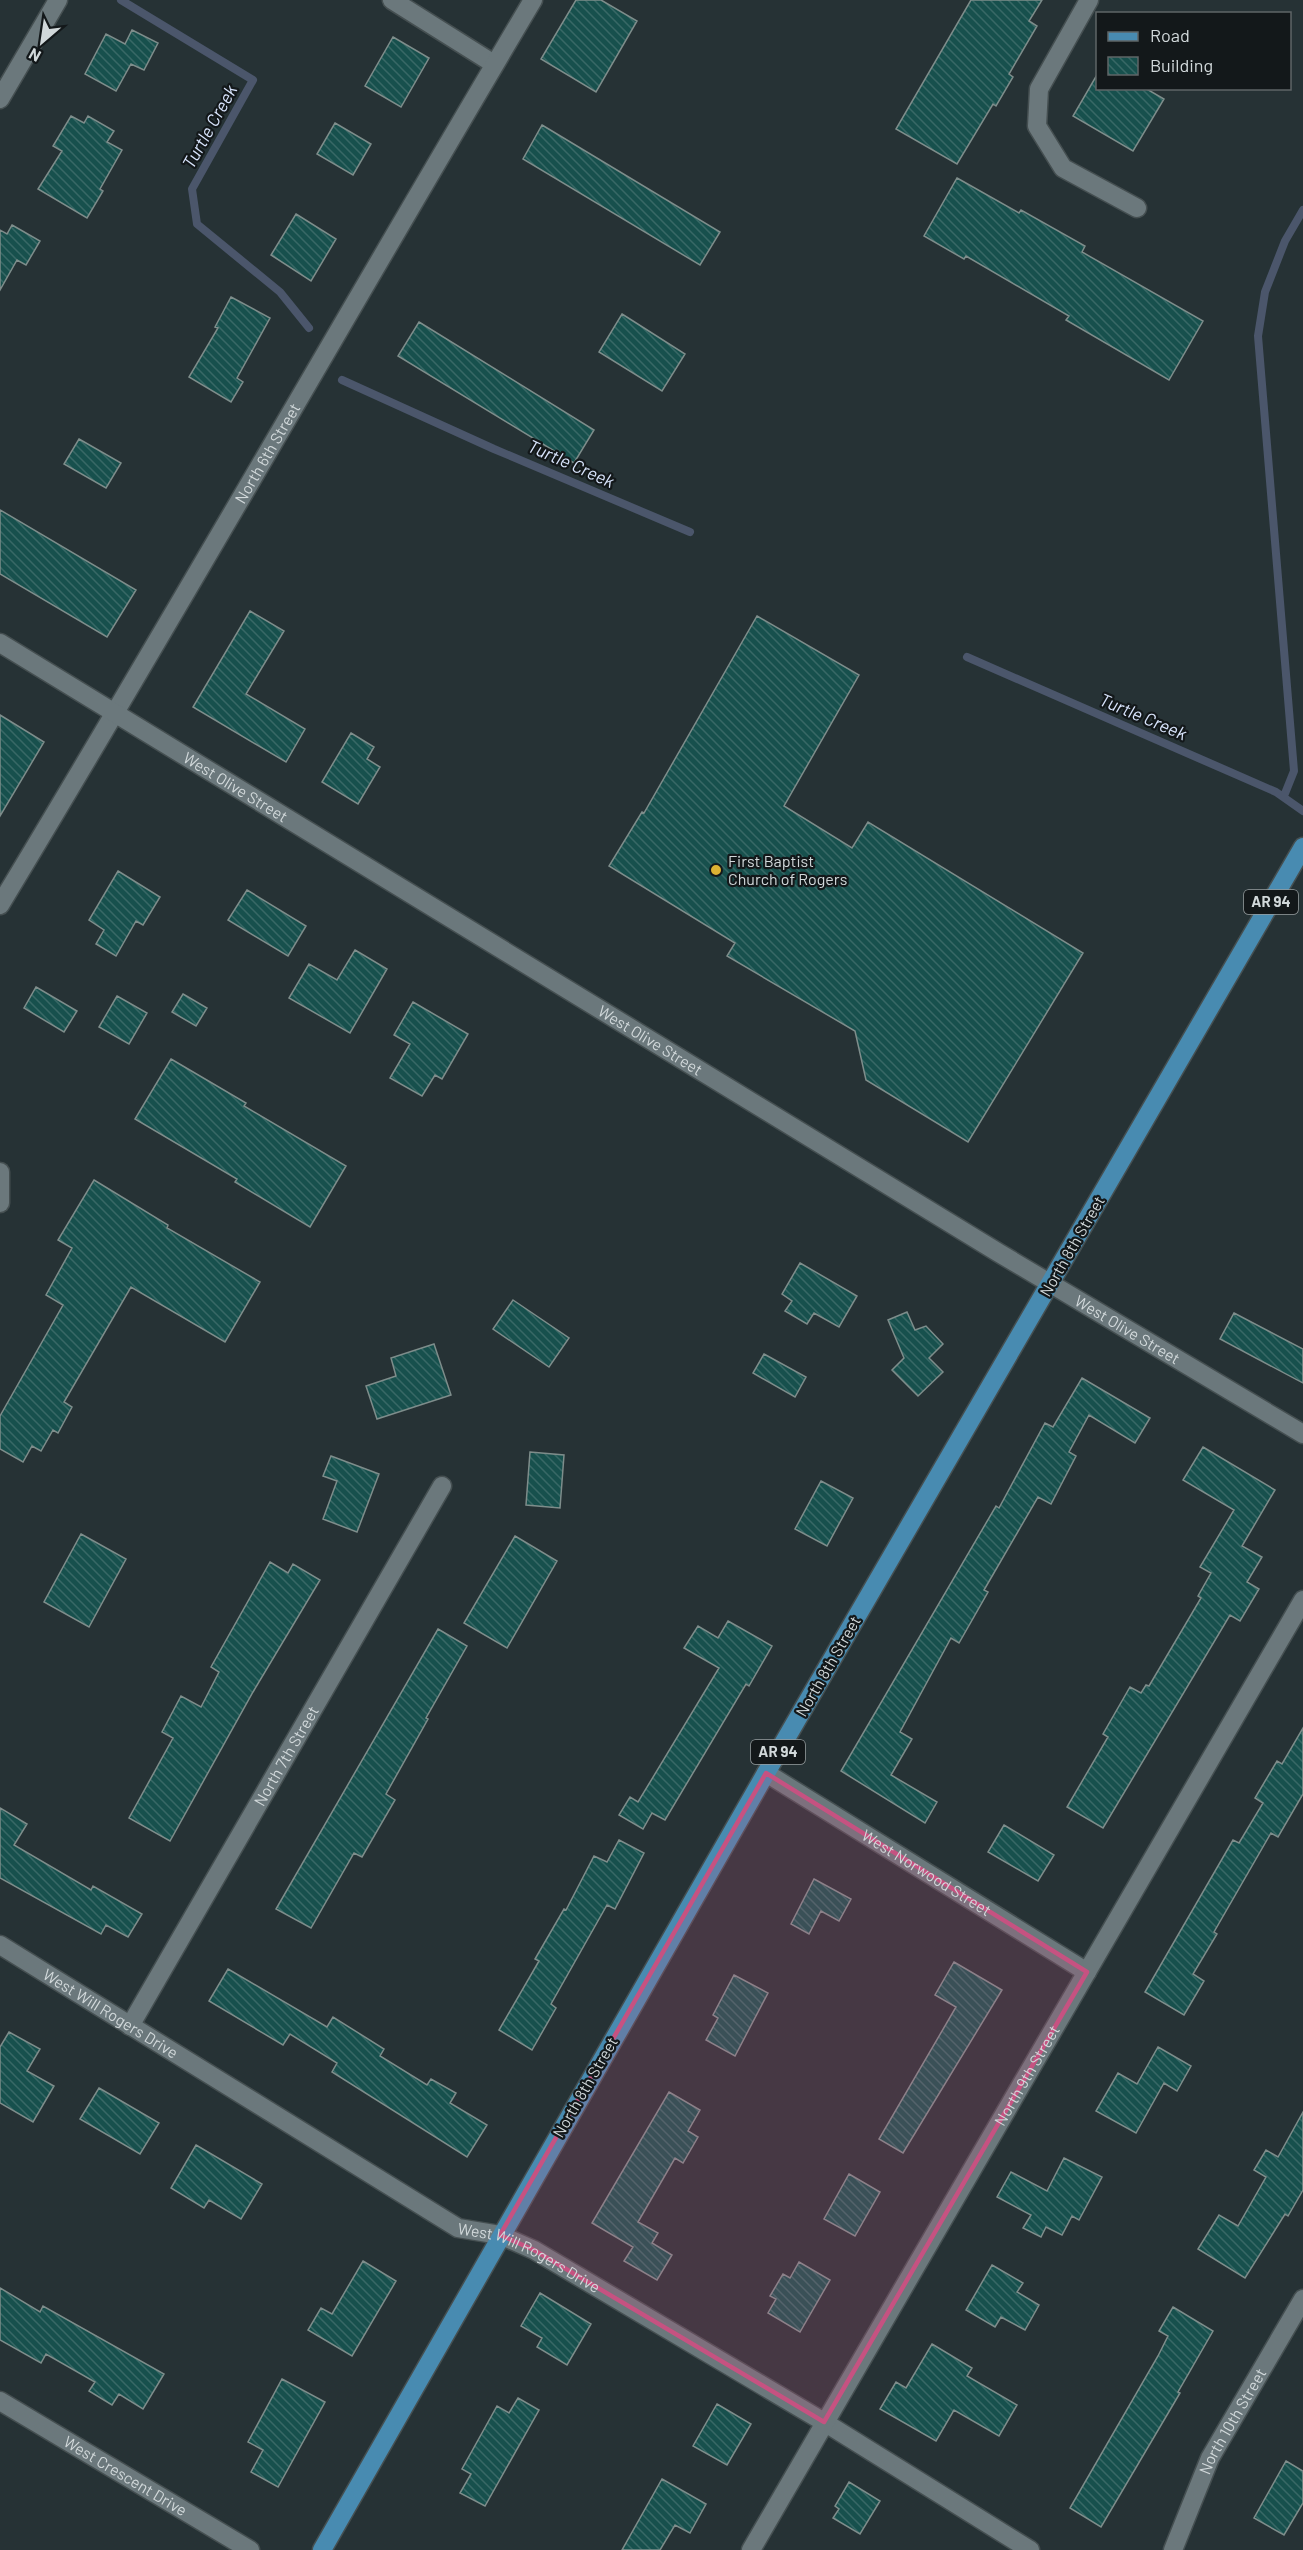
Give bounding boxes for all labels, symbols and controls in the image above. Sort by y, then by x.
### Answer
north arrow [12,12,72,72]
legend [1096,12,1291,90]
text: Road [1150,24,1190,46]
text: N [25,45,44,66]
text: Building [1150,54,1213,76]
water label: Turtle Creek [177,81,241,172]
street label: North 6th Street [230,399,304,506]
water label: Turtle Creek [525,434,618,492]
water label: Turtle Creek [1097,688,1190,744]
street label: West Olive Street [180,747,292,825]
place label: First Baptist Church of Rogers [728,851,847,888]
marker: First Baptist Church of Rogers [709,863,723,877]
road number: AR 94 [1244,890,1298,914]
street label: West Olive Street [595,1001,706,1079]
street label: North 8th Street [1035,1192,1108,1299]
street label: West Olive Street [1072,1290,1184,1368]
street label: North 8th Street [791,1612,864,1719]
street label: North 7th Street [249,1702,322,1809]
road number: AR 94 [751,1740,805,1764]
street label: West Norwood Street [859,1825,995,1919]
street label: West Will Rogers Drive [40,1964,182,2062]
street label: North 9th Street [990,2021,1063,2129]
street label: North 8th Street [548,2033,621,2140]
street label: West Will Rogers Drive [457,2218,604,2296]
street label: North 10th Street [1194,2364,1270,2477]
street label: West Crescent Drive [61,2431,191,2519]

